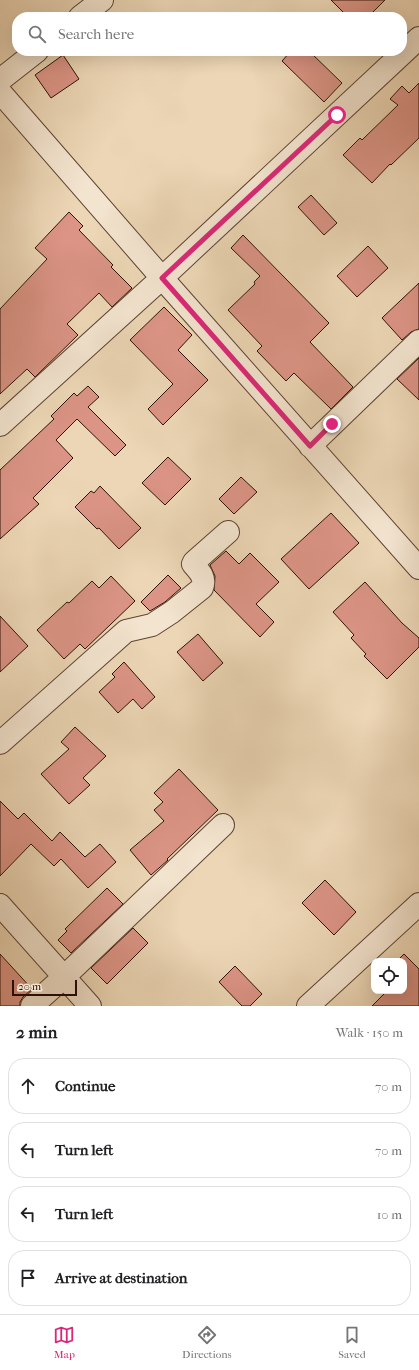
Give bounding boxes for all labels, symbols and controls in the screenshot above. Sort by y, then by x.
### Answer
search box [12,12,407,56]
icon: search [26,23,48,45]
text: Search here [58,25,134,43]
route start [328,106,346,124]
route end [323,415,341,433]
map controls [371,958,407,994]
button: locate [371,958,407,994]
scale bar [12,978,77,997]
text: 20 m [18,980,41,993]
text: 2 min [16,1022,57,1042]
text: Walk · 150 m [336,1025,403,1040]
icon: ahead [17,1075,39,1097]
text: Continue [55,1077,115,1095]
text: 70 m [375,1079,402,1094]
icon: left [17,1139,39,1161]
text: Turn left [55,1141,113,1159]
text: 70 m [375,1143,402,1158]
icon: left [17,1203,39,1225]
text: Turn left [55,1205,113,1223]
text: 10 m [377,1207,402,1222]
icon: arrive [17,1267,39,1289]
text: Arrive at destination [55,1269,187,1287]
tab: Map [53,1324,75,1361]
tab: Directions [182,1324,232,1361]
tab: Saved [338,1324,366,1361]

